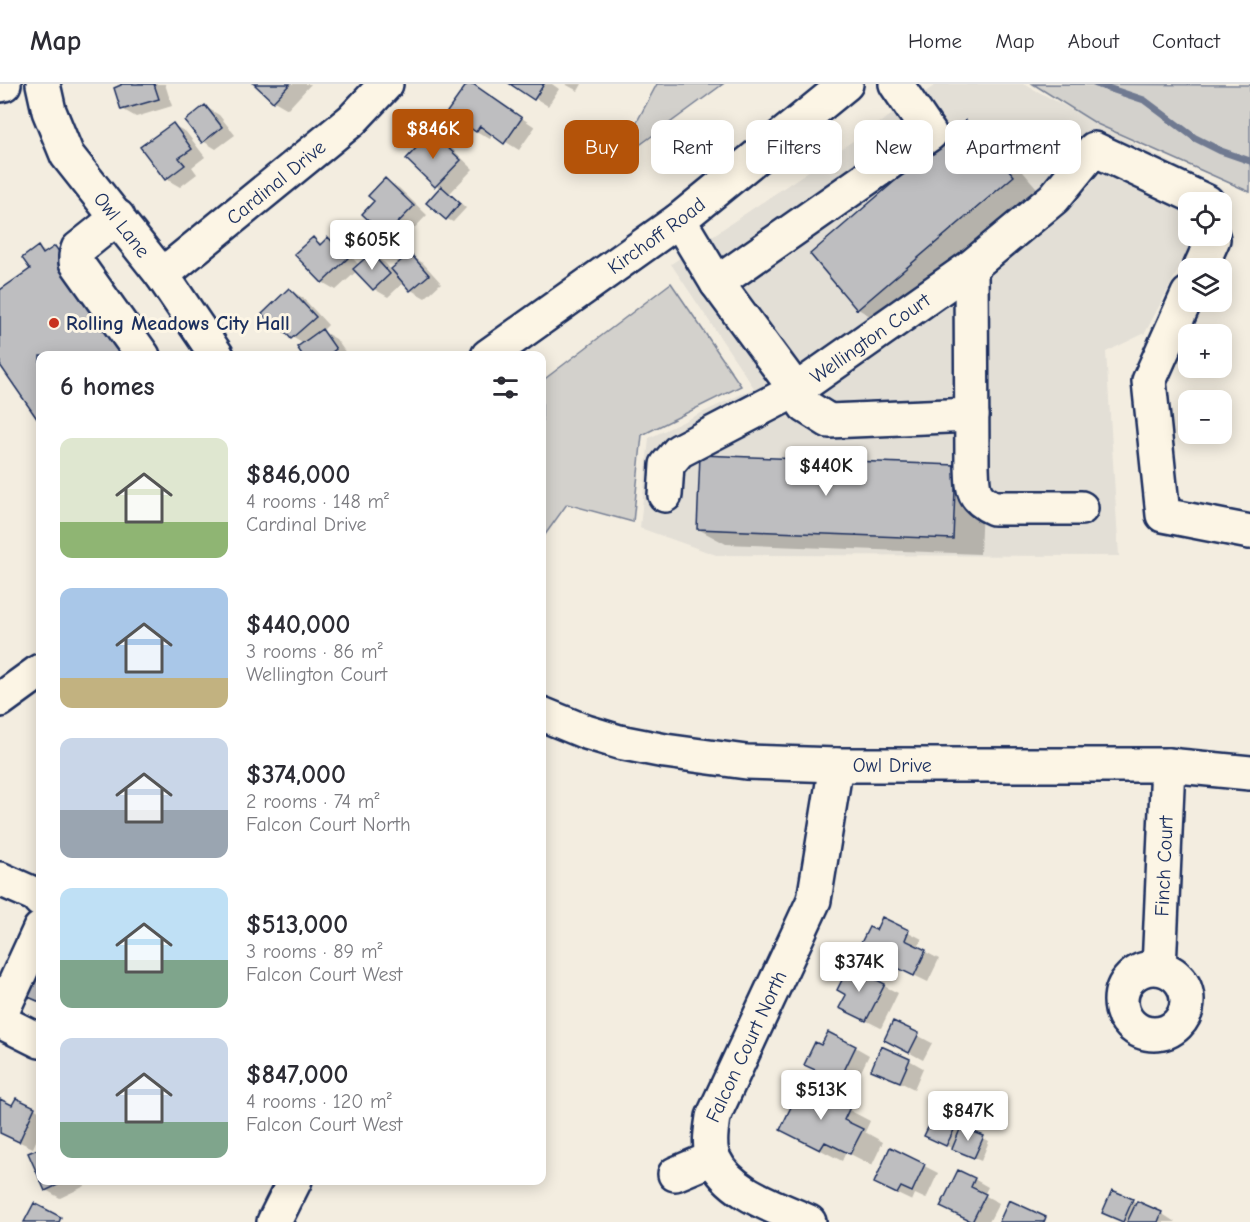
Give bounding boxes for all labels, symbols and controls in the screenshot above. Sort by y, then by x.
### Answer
text: Map [30,25,81,57]
text: Home [908,29,962,53]
text: Map [995,29,1035,53]
text: About [1068,29,1119,53]
text: Contact [1152,29,1220,53]
pin: $846K [391,109,475,160]
text: $846K [406,117,460,140]
chip: Buy [564,120,639,174]
chip: Rent [651,120,734,174]
chip: Filters [746,120,842,174]
chip: New [854,120,933,174]
chip: Apartment [945,120,1081,174]
street label: Cardinal Drive [222,135,330,229]
street label: Owl Lane [89,187,155,262]
street label: Kirchoff Road [603,192,710,279]
map controls [1178,192,1232,444]
button: locate [1178,192,1232,246]
pin: $605K [330,220,414,271]
text: $605K [344,228,400,251]
button: layers [1178,258,1232,312]
street label: Wellington Court [806,287,935,388]
place label: Rolling Meadows City Hall [66,312,290,335]
marker: Rolling Meadows City Hall [47,316,61,330]
button: + [1178,324,1232,378]
icon: filters [489,371,522,404]
text: 6 homes [60,372,155,402]
button: − [1178,390,1232,444]
pin: $440K [784,446,868,497]
text: $440K [799,454,853,477]
text: $846,000 [246,460,350,490]
icon: home [108,462,180,534]
text: 4 rooms · 148 m² [246,490,389,513]
text: Cardinal Drive [246,513,367,536]
text: $440,000 [246,610,351,640]
icon: home [108,612,180,684]
text: 3 rooms · 86 m² [246,640,383,663]
text: Wellington Court [246,663,387,686]
street label: Owl Drive [853,754,932,777]
text: $374,000 [246,760,346,790]
icon: home [108,762,180,834]
text: 2 rooms · 74 m² [246,790,379,813]
text: Falcon Court North [246,813,411,836]
street label: Finch Court [1150,814,1177,917]
text: $513,000 [246,910,348,940]
icon: home [108,912,180,984]
text: 3 rooms · 89 m² [246,940,382,963]
pin: $374K [817,942,901,993]
text: $374K [834,950,884,973]
text: Falcon Court West [246,963,403,986]
street label: Falcon Court North [701,967,791,1126]
text: $847,000 [246,1060,348,1090]
icon: home [108,1062,180,1134]
pin: $513K [779,1070,863,1121]
text: $513K [795,1078,847,1101]
text: 4 rooms · 120 m² [246,1090,392,1113]
pin: $847K [926,1091,1010,1142]
text: $847K [942,1099,994,1122]
text: Falcon Court West [246,1113,403,1136]

